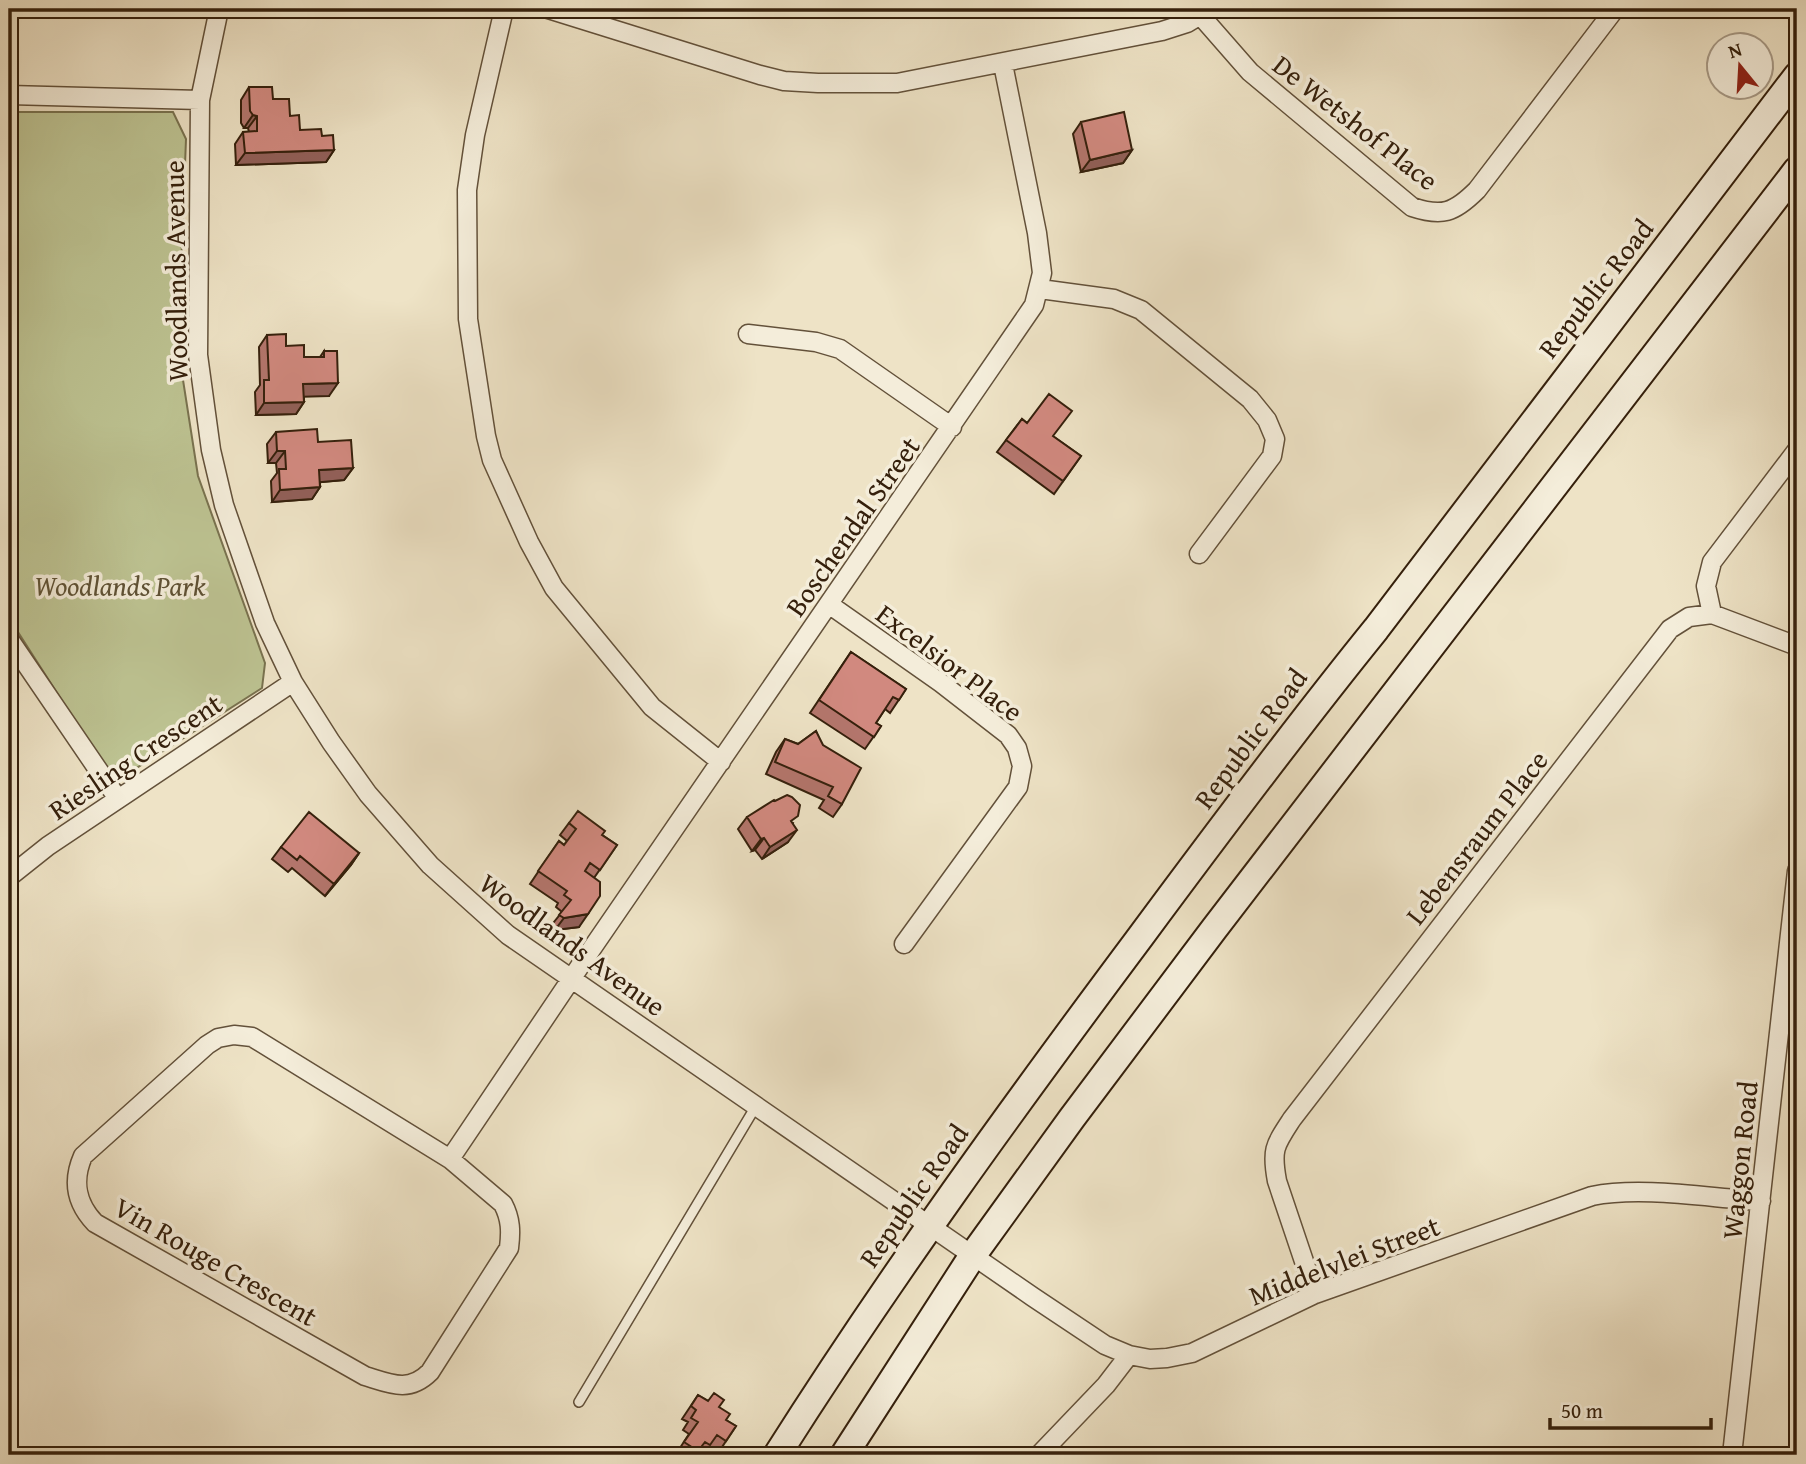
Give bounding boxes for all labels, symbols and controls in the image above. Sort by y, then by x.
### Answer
north arrow [1704,32,1774,102]
text: N [1724,34,1745,65]
street label: De Wetshof Place [1265,44,1447,200]
street label: Woodlands Avenue [153,160,197,382]
street label: Republic Road [1527,210,1663,366]
street label: Boschendal Street [775,428,929,624]
park label: Woodlands Park [34,565,206,606]
street label: Excelsior Place [868,593,1032,731]
street label: Republic Road [1183,659,1317,817]
street label: Riesling Crescent [40,683,230,829]
street label: Lebensraum Place [1395,741,1557,933]
street label: Woodlands Avenue [471,862,675,1026]
street label: Waggon Road [1710,1079,1768,1241]
street label: Republic Road [848,1115,978,1275]
street label: Vin Rouge Crescent [107,1186,325,1336]
street label: Middelvlei Street [1243,1205,1446,1315]
scale bar [1550,1387,1712,1431]
text: 50 m [1561,1395,1603,1426]

